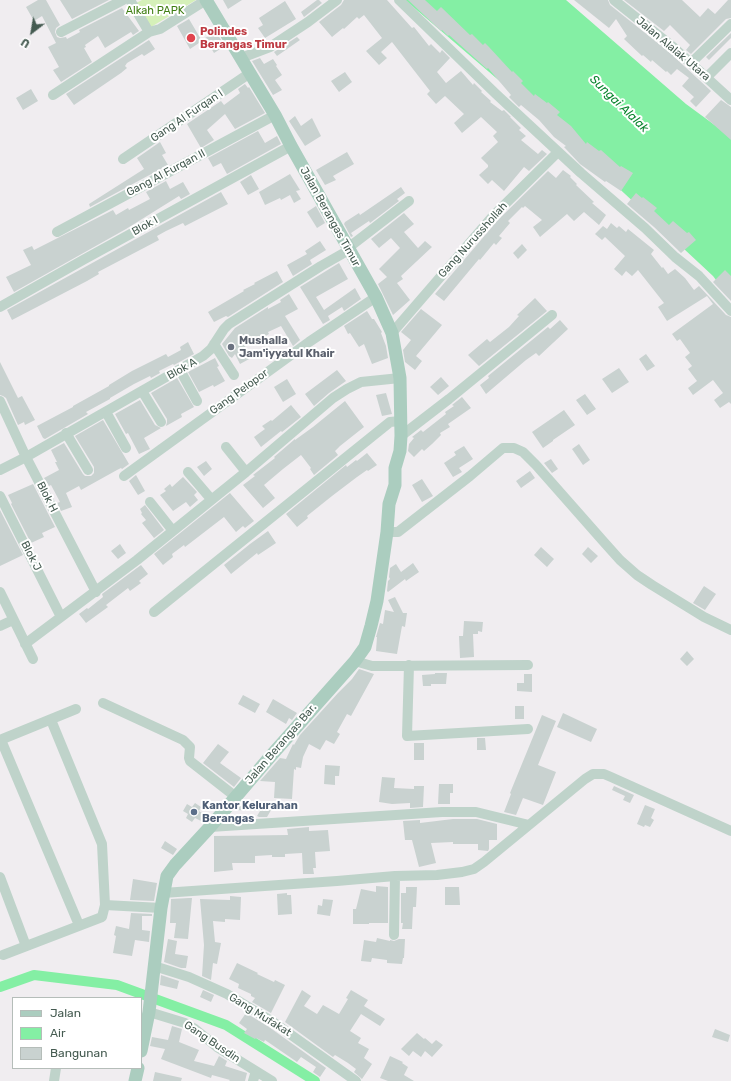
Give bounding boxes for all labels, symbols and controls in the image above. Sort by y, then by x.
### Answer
park label: Alkah PAPK [126,4,184,18]
north arrow [12,12,52,52]
street label: Jalan Alalak Utara [633,14,713,84]
place label: Polindes Berangas Timur [200,25,287,51]
marker: Polindes Berangas Timur [185,32,197,44]
text: U [19,35,32,50]
water label: Sungai Alalak [587,72,651,136]
street label: Gang Al Furqan I [148,87,226,145]
street label: Gang Al Furqan II [124,147,208,199]
street label: Jalan Berangas Timur [297,165,363,269]
street label: Gang Nurusshollah [436,200,510,280]
street label: Blok I [130,214,160,238]
place label: Mushalla Jam'iyyatul Khair [239,334,335,360]
marker: Mushalla Jam'iyyatul Khair [226,342,236,352]
street label: Blok A [165,355,199,383]
street label: Gang Pelopor [207,366,271,418]
street label: Blok H [34,479,60,515]
street label: Blok J [18,539,44,573]
street label: Jalan Berangas Bar. [243,701,319,787]
place label: Kantor Kelurahan Berangas [202,799,298,825]
marker: Kantor Kelurahan Berangas [189,807,199,817]
street label: Gang Mufakat [226,991,294,1039]
legend [12,997,142,1069]
text: Jalan [50,1006,81,1020]
street label: Gang Busdin [181,1018,243,1066]
text: Air [50,1026,66,1040]
text: Bangunan [50,1046,107,1060]

